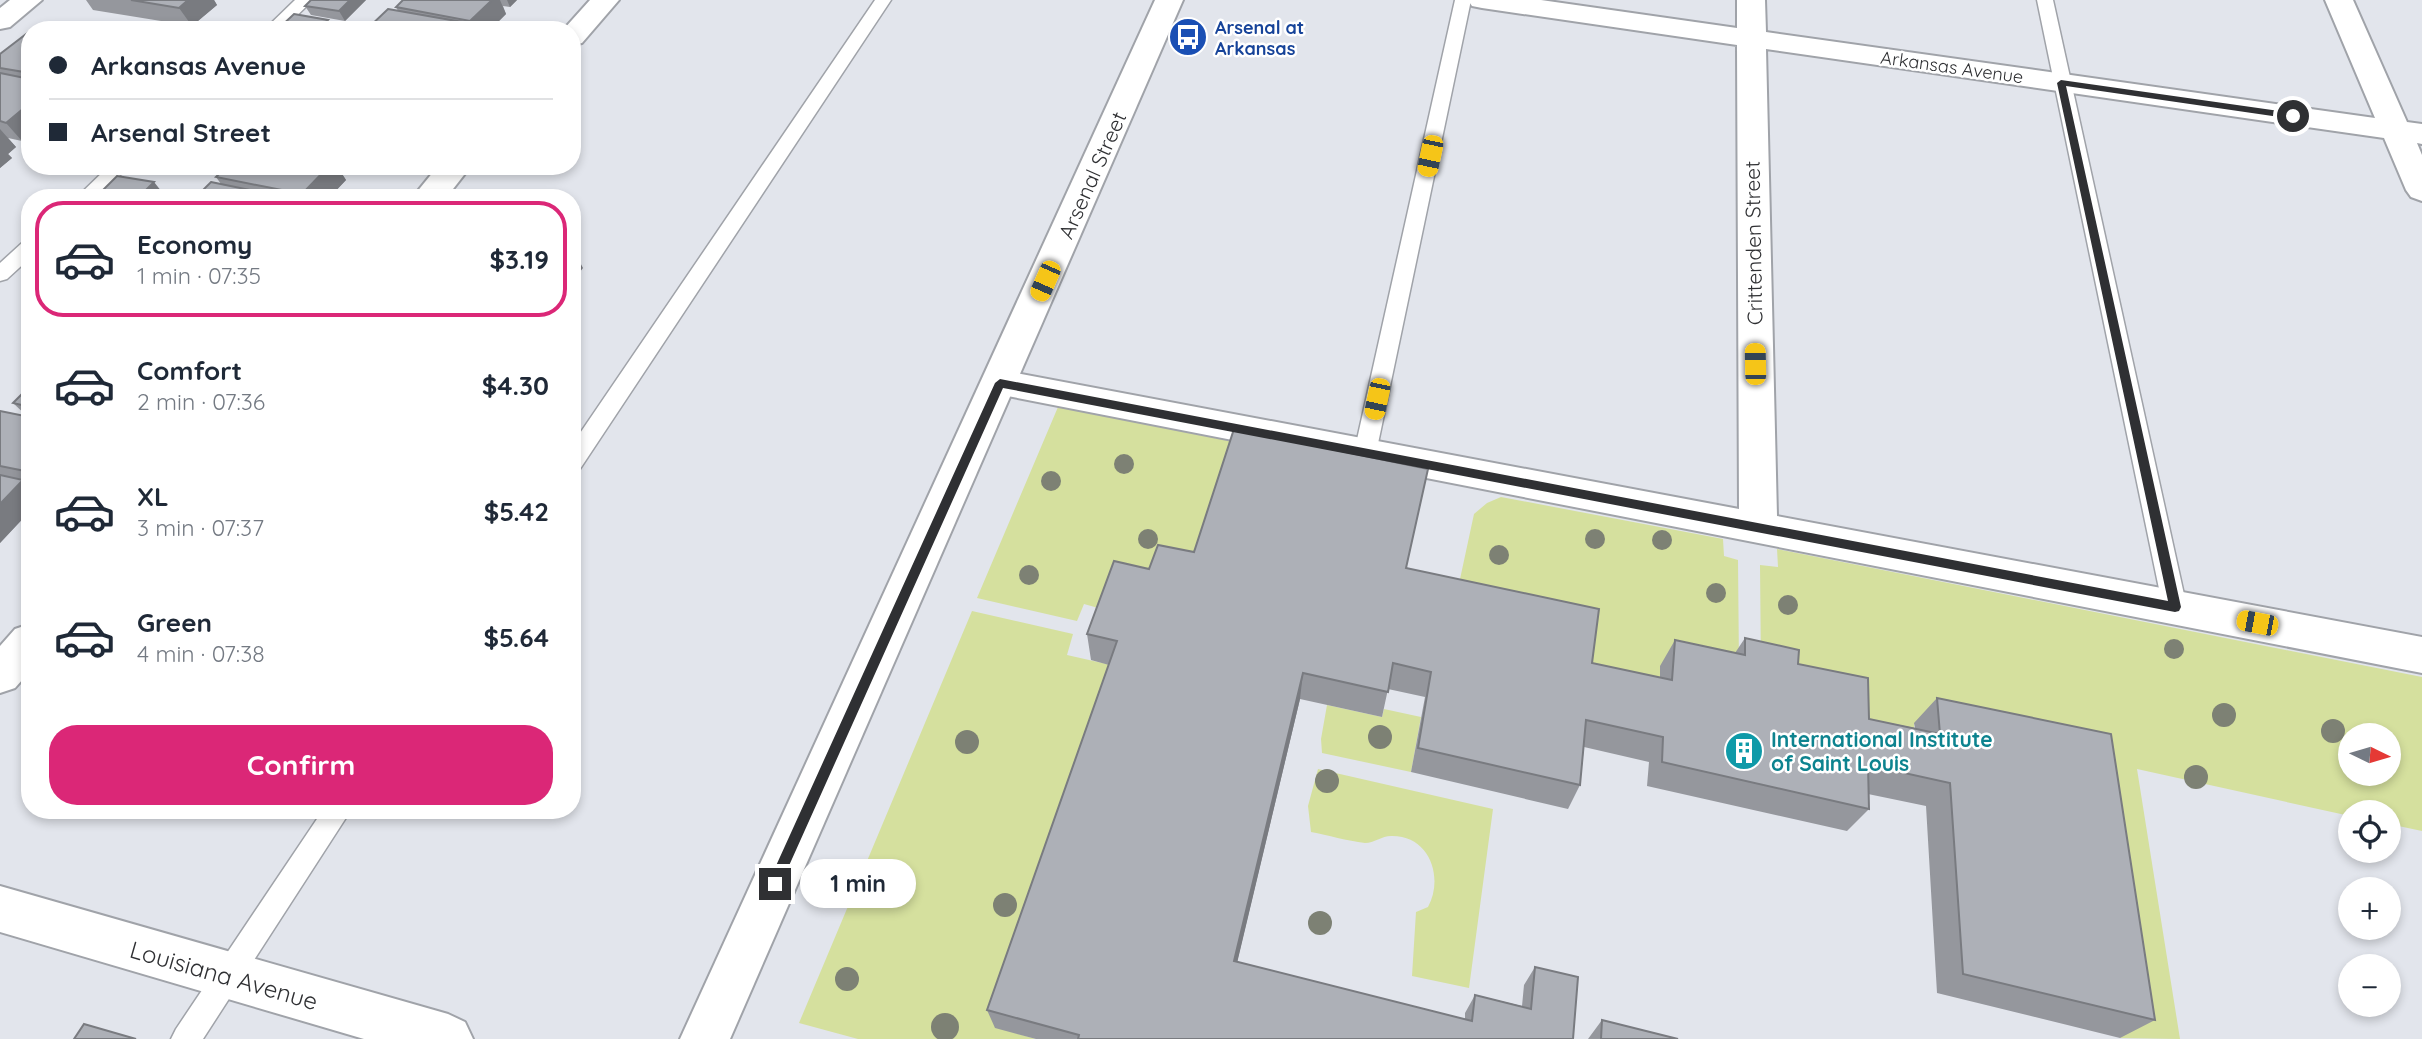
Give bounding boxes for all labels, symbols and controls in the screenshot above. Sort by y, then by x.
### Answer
bus stop icon: Arsenal at Arkansas [1167,16,1209,58]
place label: Arsenal at Arkansas [1215,16,1304,60]
street label: Arkansas Avenue [1879,46,2025,88]
text: Arkansas Avenue [91,49,306,82]
route start [2277,100,2309,132]
street label: Arsenal Street [1052,107,1132,243]
text: Arsenal Street [91,116,271,149]
car [1416,133,1445,179]
street label: Crittenden Street [1739,161,1767,325]
icon: car [53,228,116,291]
text: Economy [137,228,252,261]
text: $3.19 [489,243,549,276]
car [1027,258,1064,304]
text: 1 min · 07:35 [137,261,261,290]
car [1745,343,1766,385]
icon: car [53,354,116,417]
text: Comfort [137,354,242,387]
text: $4.30 [482,369,549,402]
car [1363,376,1392,422]
text: 2 min · 07:36 [137,387,265,416]
icon: car [53,480,116,543]
text: XL [137,480,169,513]
text: $5.42 [484,495,549,528]
text: 3 min · 07:37 [137,513,264,542]
icon: car [53,606,116,669]
text: Green [137,606,212,639]
car [2235,609,2280,637]
text: $5.64 [483,621,549,654]
text: 4 min · 07:38 [137,639,265,668]
north arrow [2338,723,2401,786]
map controls [2338,723,2401,1017]
button: Confirm [49,725,553,805]
place label: International Institute of Saint Louis [1771,726,1993,776]
building icon: International Institute of Saint Louis [1723,730,1765,772]
button: locate [2338,800,2401,863]
callout: 1 min [800,860,915,908]
route end [759,868,791,900]
text: 1 min [830,869,886,898]
button: + [2338,877,2401,940]
street label: Louisiana Avenue [127,934,321,1016]
button: − [2338,954,2401,1017]

